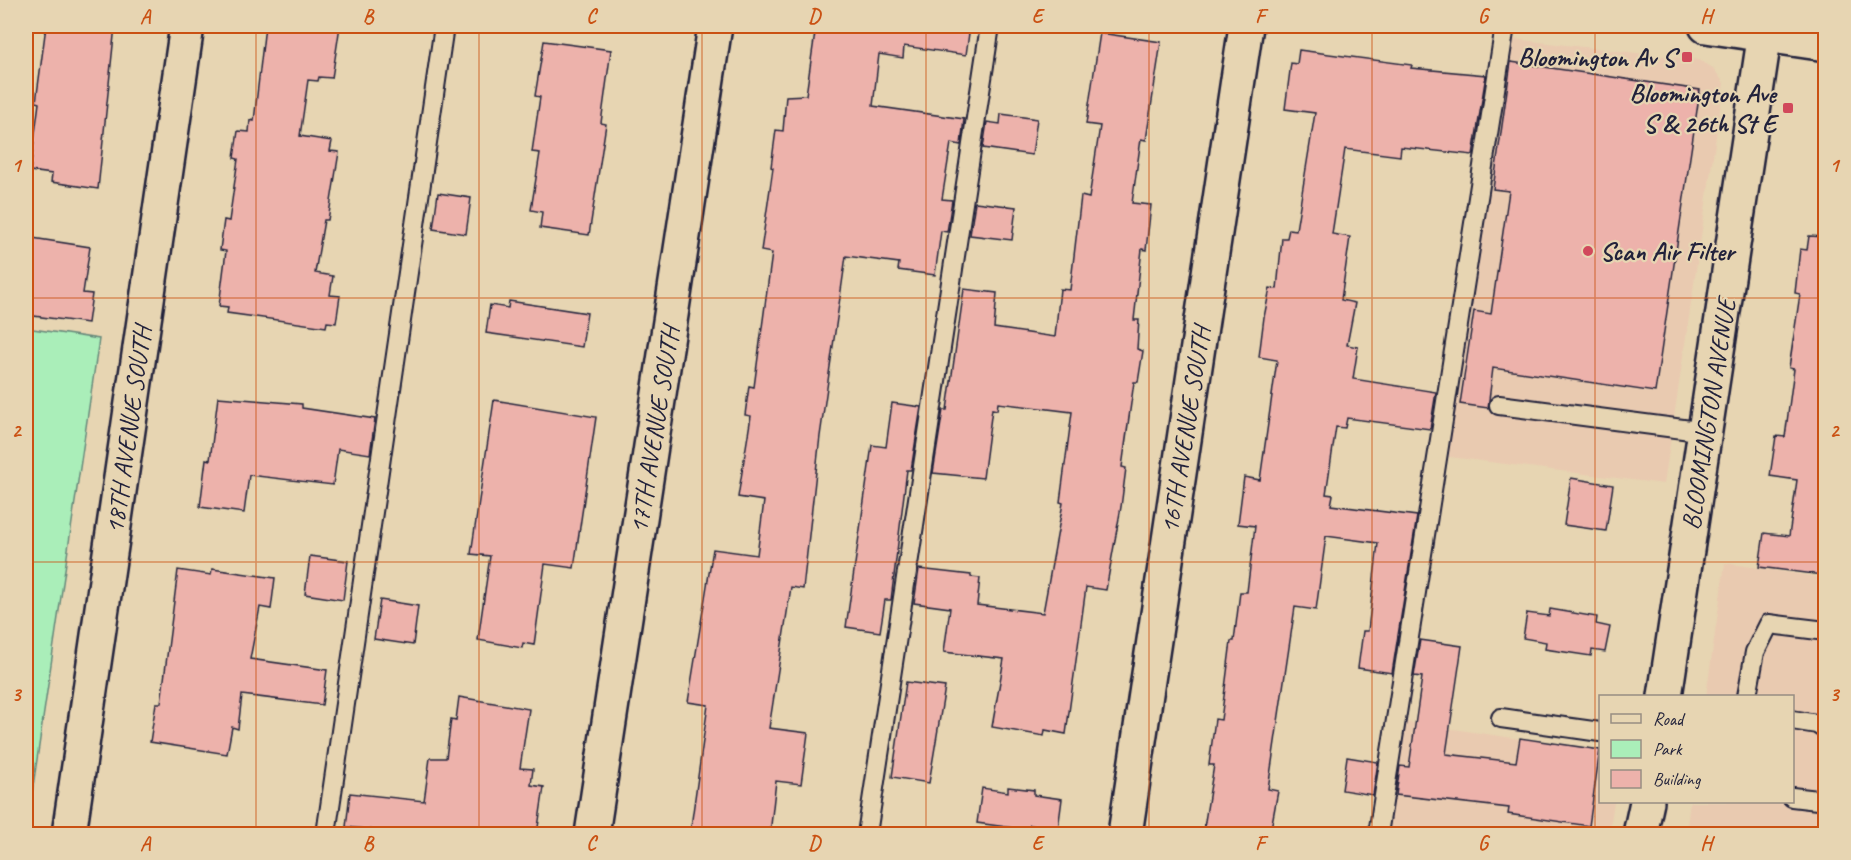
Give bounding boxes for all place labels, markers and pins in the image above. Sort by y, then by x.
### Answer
place label: Bloomington Av S [1518,41,1681,74]
marker: Bloomington Av S [1680,50,1694,64]
place label: Bloomington Ave S & 26th St E [1630,77,1780,140]
marker: Bloomington Ave S & 26th St E [1781,101,1795,115]
place label: Scan Air Filter [1600,235,1737,268]
marker: Scan Air Filter [1581,244,1595,258]

